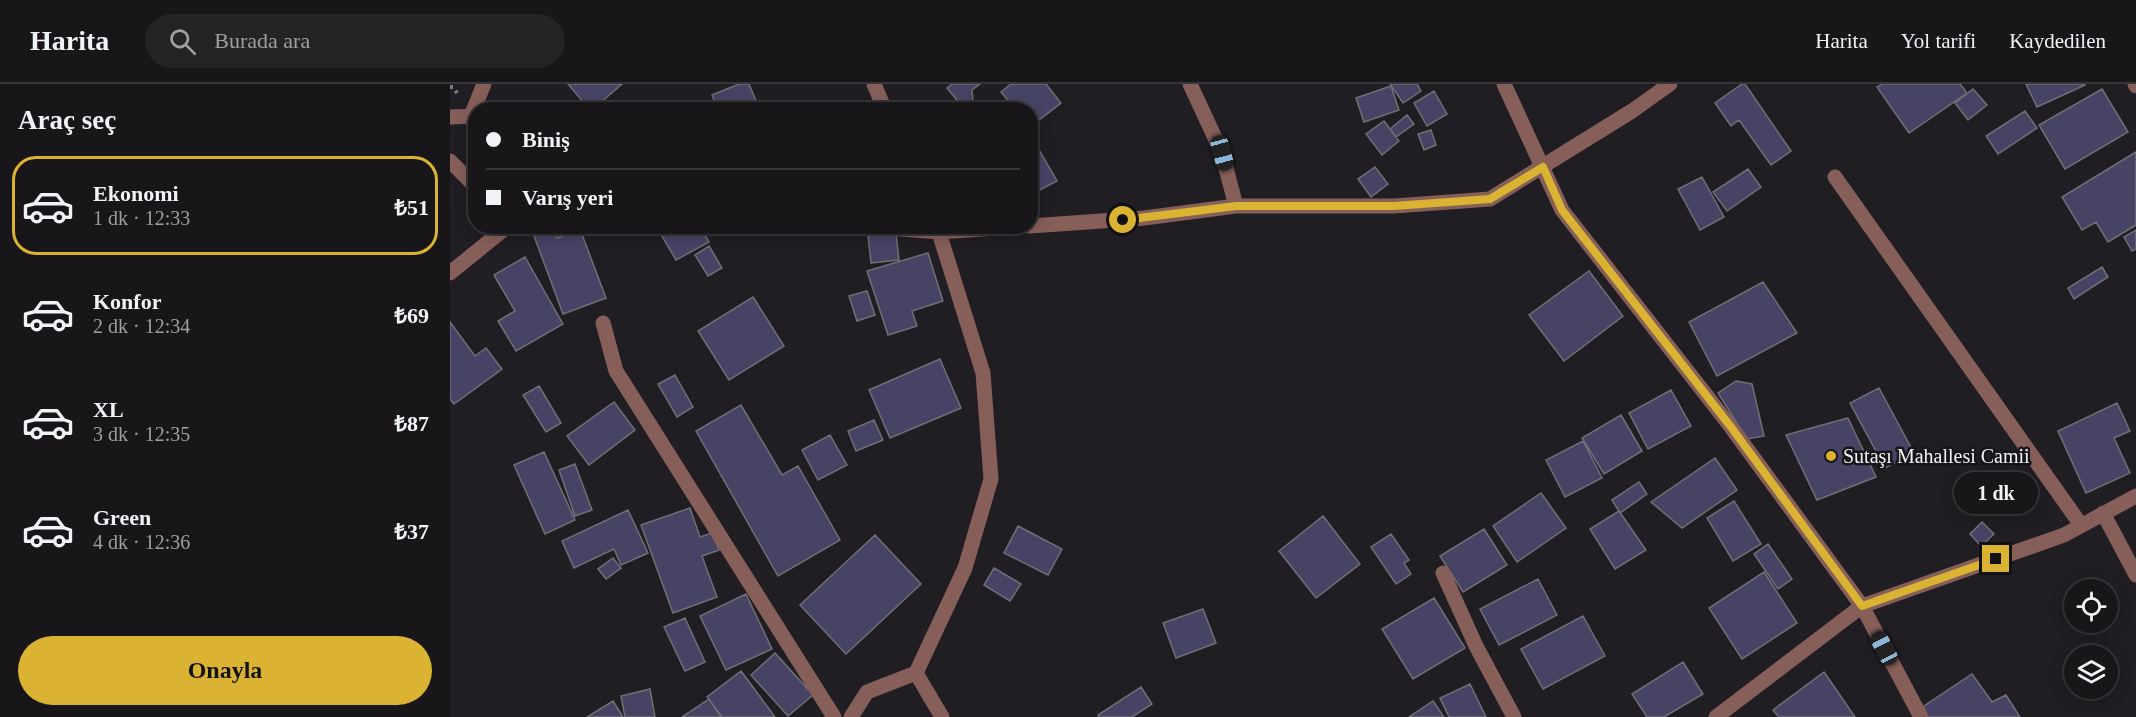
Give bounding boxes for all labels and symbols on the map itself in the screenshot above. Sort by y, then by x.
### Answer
car [1209,133,1235,173]
route start [1109,206,1136,233]
place label: Sutaşı Mahallesi Camii [1843,445,2030,468]
marker: Sutaşı Mahallesi Camii [1824,449,1838,463]
callout: 1 dk [1954,472,2038,514]
route end [1982,545,2009,572]
car [1868,628,1900,668]

